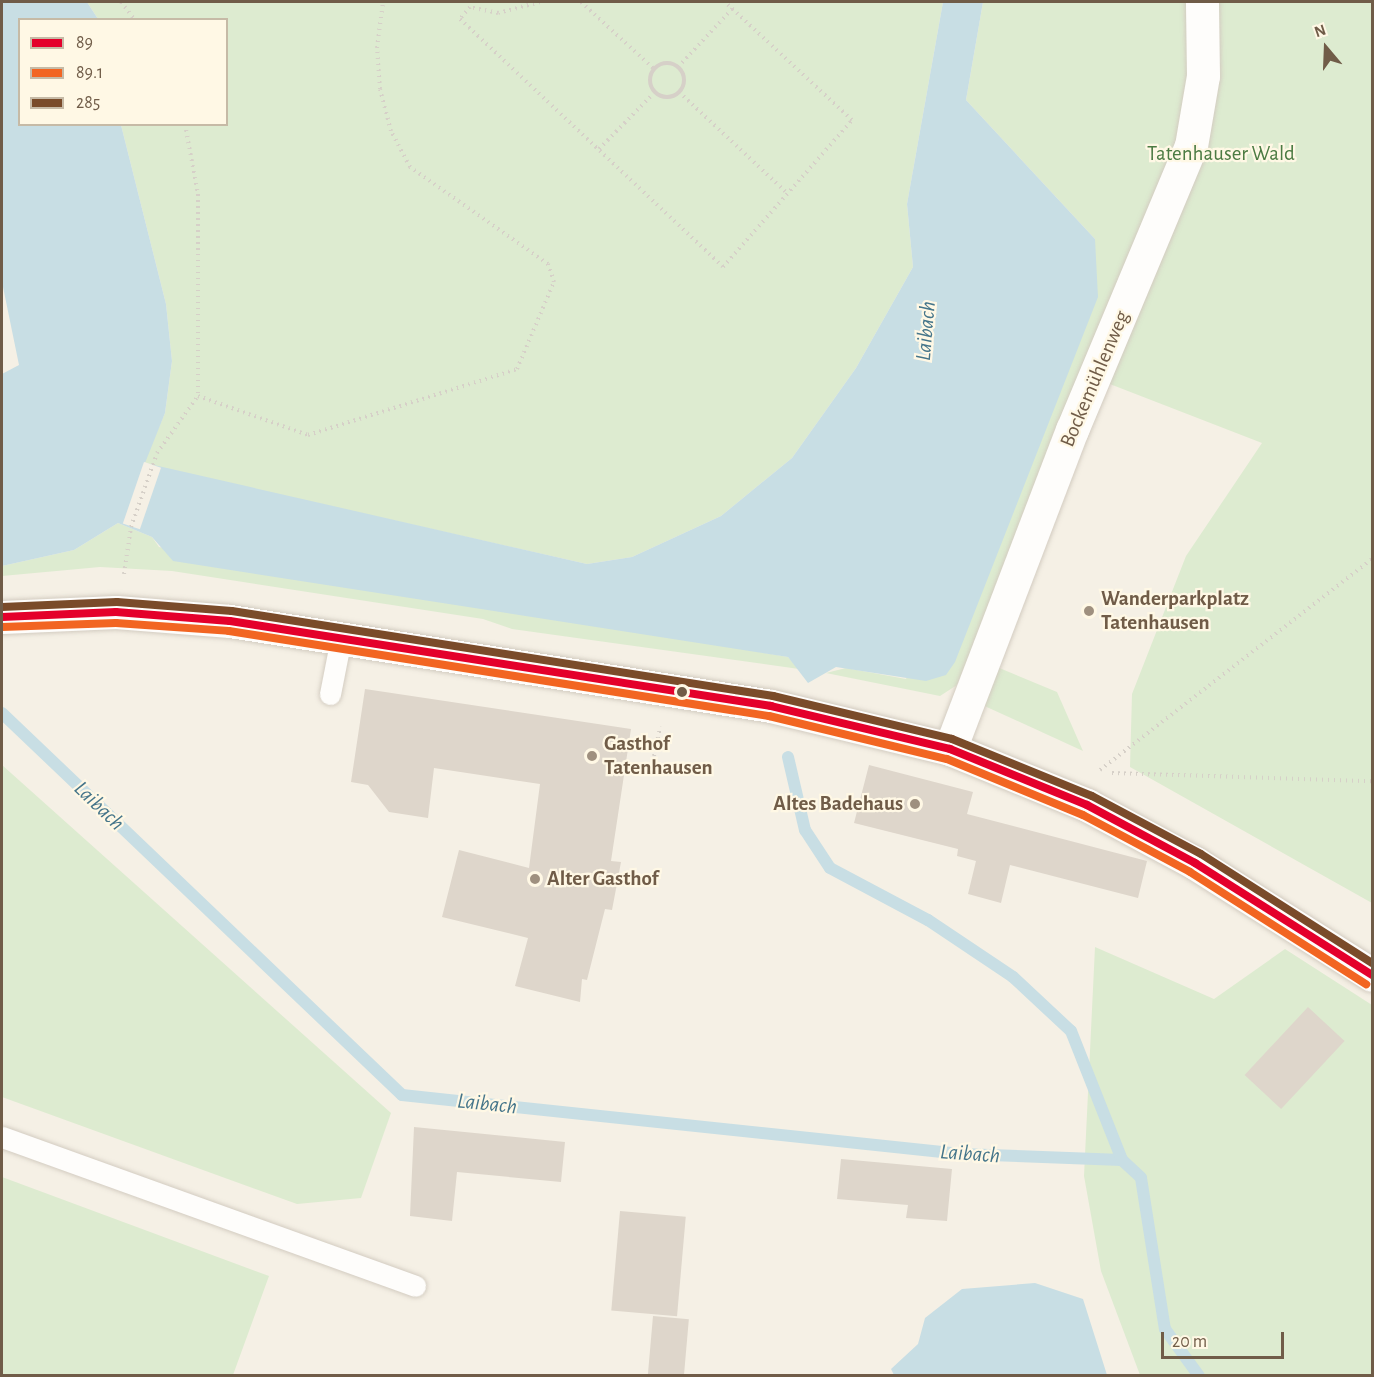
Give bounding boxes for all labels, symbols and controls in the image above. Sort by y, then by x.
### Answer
legend [18,18,228,126]
north arrow [1296,18,1356,78]
text: N [1312,22,1328,40]
text: 89 [76,34,93,52]
text: 89.1 [76,64,103,82]
text: 285 [76,94,100,112]
park label: Tatenhauser Wald [1147,141,1295,167]
water label: Laibach [910,300,942,362]
street label: Bockemühlenweg [1055,307,1135,451]
place label: Wanderparkplatz Tatenhausen [1101,586,1249,636]
marker: Wanderparkplatz Tatenhausen [1082,604,1096,618]
unlabelled marker [676,686,688,698]
place label: Gasthof Tatenhausen [604,731,713,781]
marker: Gasthof Tatenhausen [585,749,599,763]
water label: Laibach [68,776,130,836]
place label: Altes Badehaus [773,791,903,817]
marker: Altes Badehaus [908,797,922,811]
place label: Alter Gasthof [547,866,658,892]
marker: Alter Gasthof [528,872,542,886]
water label: Laibach [456,1088,518,1120]
water label: Laibach [939,1139,1001,1169]
scale bar [1164,1320,1287,1358]
text: 20 m [1172,1333,1207,1351]

